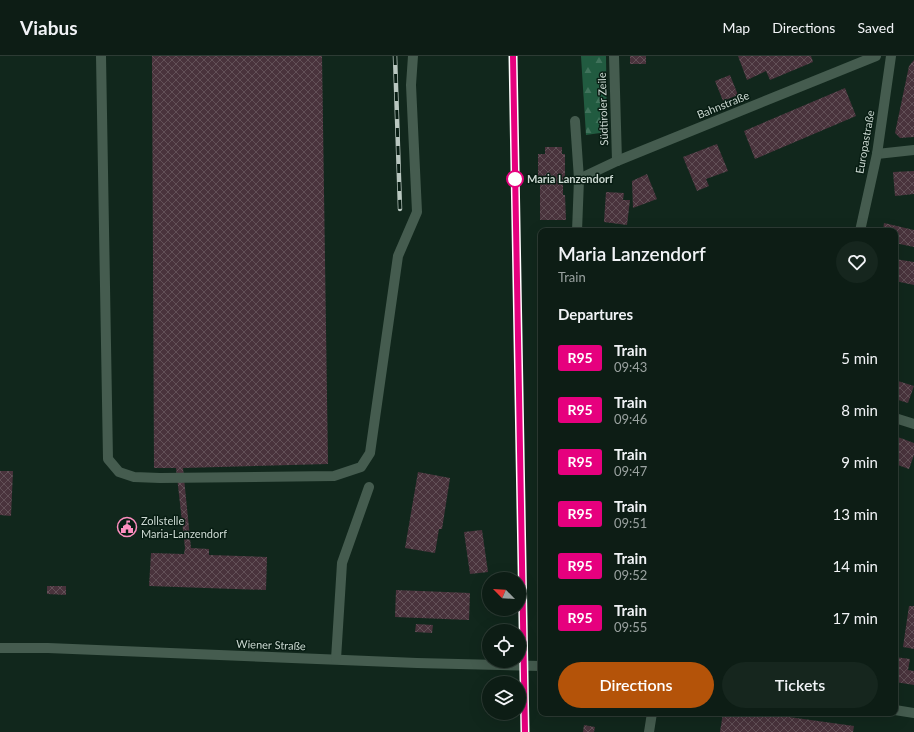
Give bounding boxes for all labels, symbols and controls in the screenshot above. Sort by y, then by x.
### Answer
text: Viabus [20,16,78,39]
text: Map [723,19,750,36]
text: Directions [772,19,835,36]
text: Saved [857,19,894,36]
street label: Südtiroler Zeile [595,72,610,146]
street label: Bahnstraße [695,88,751,121]
street label: Europastraße [853,109,877,175]
marker: Maria Lanzendorf [506,170,524,188]
place label: Maria Lanzendorf [527,172,613,185]
button: heart [836,241,878,283]
text: Maria Lanzendorf [558,242,706,265]
text: Train [558,269,586,285]
text: Departures [558,305,633,323]
text: Train [614,341,647,359]
text: R95 [567,349,593,366]
text: 5 min [841,349,878,367]
text: 09:43 [614,359,647,375]
text: Train [614,393,647,411]
text: R95 [567,401,593,418]
text: 8 min [841,401,878,419]
text: 09:46 [614,411,647,427]
text: Train [614,445,647,463]
text: R95 [567,453,593,470]
text: 9 min [841,453,878,471]
text: 09:47 [614,463,647,479]
text: Train [614,497,647,515]
text: R95 [567,505,593,522]
text: 13 min [832,505,878,523]
place label: Zollstelle Maria-Lanzendorf [141,514,227,540]
text: 09:51 [614,515,647,531]
public building icon: Zollstelle Maria-Lanzendorf [116,516,138,538]
text: Train [614,549,647,567]
text: R95 [567,557,593,574]
text: 14 min [832,557,878,575]
text: 09:52 [614,567,647,583]
north arrow [482,572,526,616]
map controls [482,572,526,720]
text: Train [614,601,647,619]
text: R95 [567,609,593,626]
text: 17 min [832,609,878,627]
text: 09:55 [614,619,647,635]
button: locate [482,624,526,668]
street label: Wiener Straße [236,637,306,652]
button: Directions [558,662,714,708]
button: Tickets [722,662,878,708]
button: layers [482,676,526,720]

